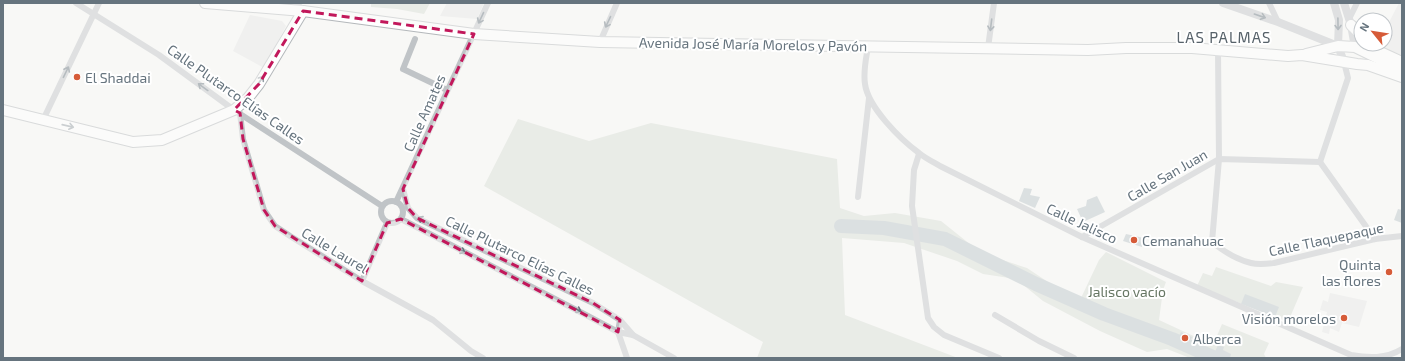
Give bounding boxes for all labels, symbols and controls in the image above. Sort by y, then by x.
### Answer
one-way arrow [477,12,484,24]
one-way arrow [1253,12,1265,20]
north arrow [1353,12,1393,52]
one-way arrow [604,16,611,28]
one-way arrow [1335,17,1342,30]
one-way arrow [987,18,995,31]
text: N [1356,20,1372,33]
district label: LAS PALMAS [1176,28,1272,46]
street label: Avenida José María Morelos y Pavón [639,34,867,54]
street label: Calle Plutarco Elías Calles [164,40,308,148]
one-way arrow [63,67,70,79]
place label: El Shaddai [85,69,151,86]
marker: El Shaddai [72,72,82,82]
street label: Calle Amates [399,72,449,154]
one-way arrow [256,76,264,87]
one-way arrow [197,82,208,91]
one-way arrow [61,123,74,131]
street label: Calle San Juan [1124,145,1210,205]
street label: Calle Jalisco [1044,199,1120,247]
street label: Calle Plutarco Elías Calles [443,212,597,298]
one-way arrow [417,216,429,223]
street label: Calle Tlaquepaque [1267,219,1385,259]
street label: Calle Laurel [299,224,372,277]
place label: Cemanahuac [1142,232,1224,249]
marker: Cemanahuac [1129,235,1139,245]
one-way arrow [454,246,466,254]
place label: Quinta las flores [1322,256,1381,289]
marker: Quinta las flores [1384,267,1394,277]
park label: Jalisco vacío [1088,283,1166,300]
one-way arrow [570,306,582,313]
place label: Visión morelos [1242,310,1336,327]
marker: Visión morelos [1339,313,1349,323]
place label: Alberca [1193,330,1241,347]
marker: Alberca [1180,333,1190,343]

